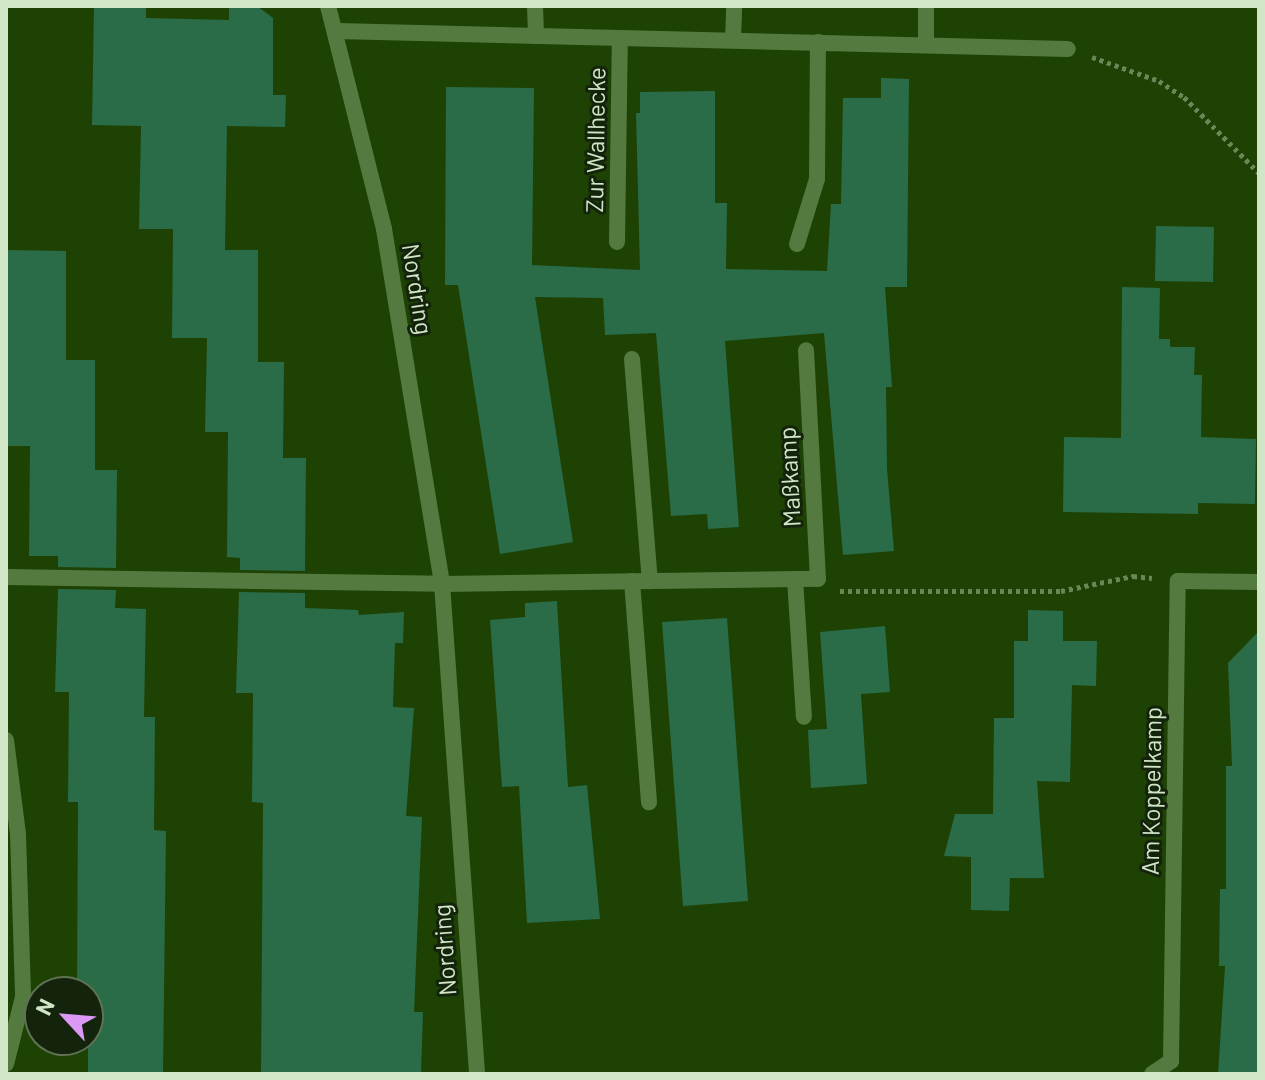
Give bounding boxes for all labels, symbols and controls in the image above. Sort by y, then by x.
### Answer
street label: Zur Wallhecke [579,67,611,213]
street label: Nordring [397,241,439,337]
street label: Maßkamp [772,426,806,528]
street label: Am Koppelkamp [1135,707,1167,875]
street label: Nordring [426,903,462,997]
north arrow [24,976,104,1056]
text: N [29,994,59,1019]

